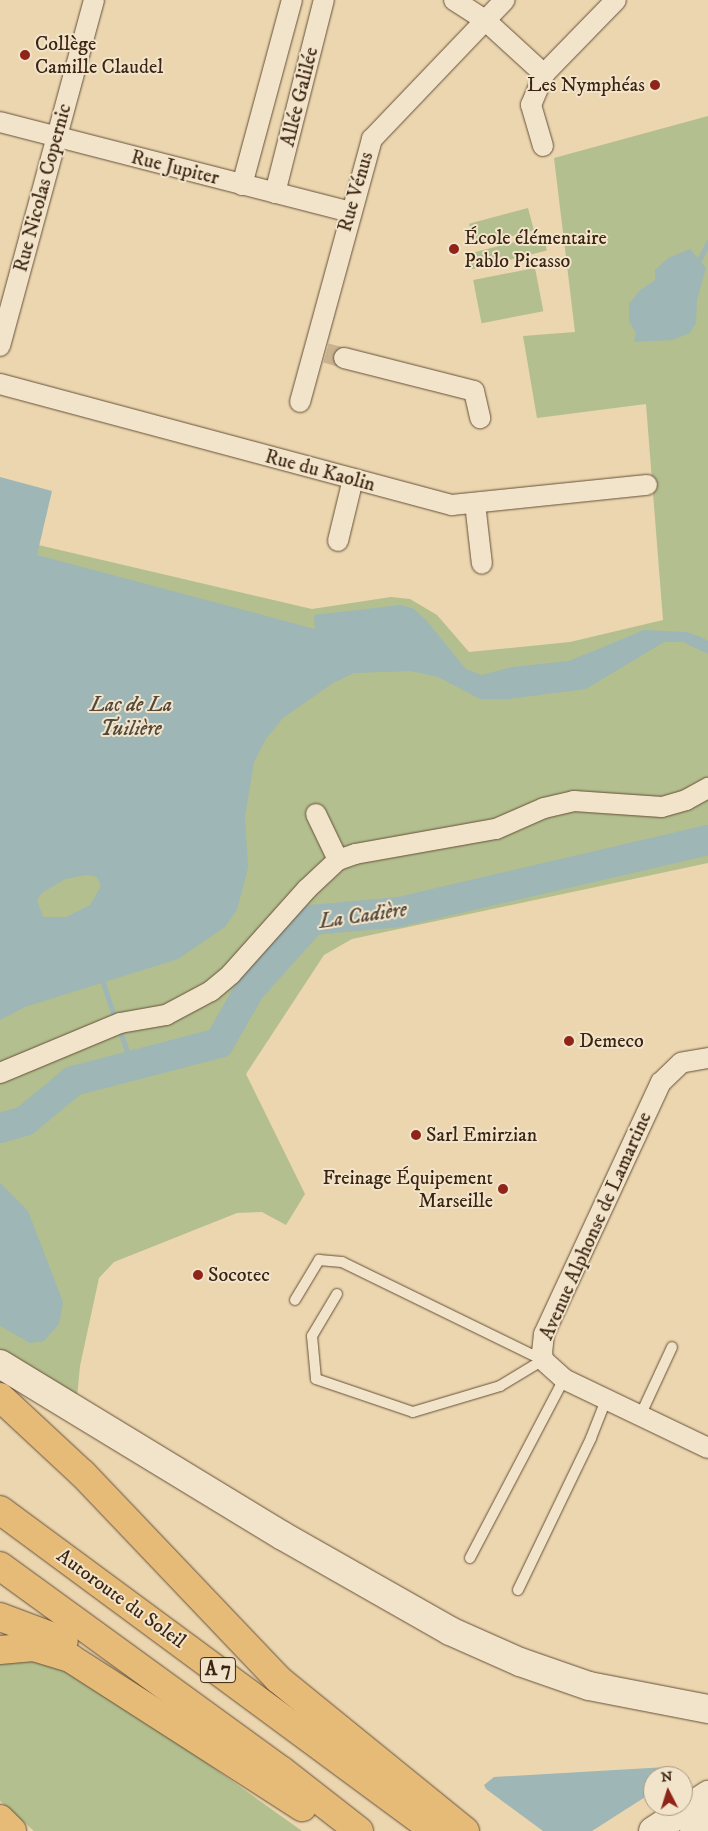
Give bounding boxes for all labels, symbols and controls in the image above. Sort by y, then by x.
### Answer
place label: Collège Camille Claudel [35,32,163,79]
street label: Allée Galilée [276,45,324,149]
marker: Collège Camille Claudel [19,49,31,61]
place label: Les Nymphéas [527,73,645,97]
marker: Les Nymphéas [649,79,661,91]
street label: Rue Nicolas Copernic [9,101,77,275]
street label: Rue Jupiter [128,145,222,191]
street label: Rue Vénus [333,149,379,235]
place label: École élémentaire Pablo Picasso [464,226,607,273]
marker: École élémentaire Pablo Picasso [448,243,460,255]
street label: Rue du Kaolin [262,445,378,497]
water label: Lac de La Tuilière [90,692,172,742]
water label: La Cadière [317,897,409,935]
place label: Demeco [579,1029,644,1053]
marker: Demeco [563,1035,575,1047]
street label: Avenue Alphonse de Lamartine [535,1108,657,1344]
place label: Sarl Emirzian [426,1123,537,1147]
marker: Sarl Emirzian [410,1129,422,1141]
place label: Freinage Équipement Marseille [322,1166,493,1213]
marker: Freinage Équipement Marseille [497,1183,509,1195]
place label: Socotec [208,1263,270,1287]
marker: Socotec [192,1269,204,1281]
street label: Autoroute du Soleil [52,1544,190,1654]
road number: A 7 [199,1654,237,1686]
north arrow [643,1766,693,1816]
text: N [660,1768,673,1787]

